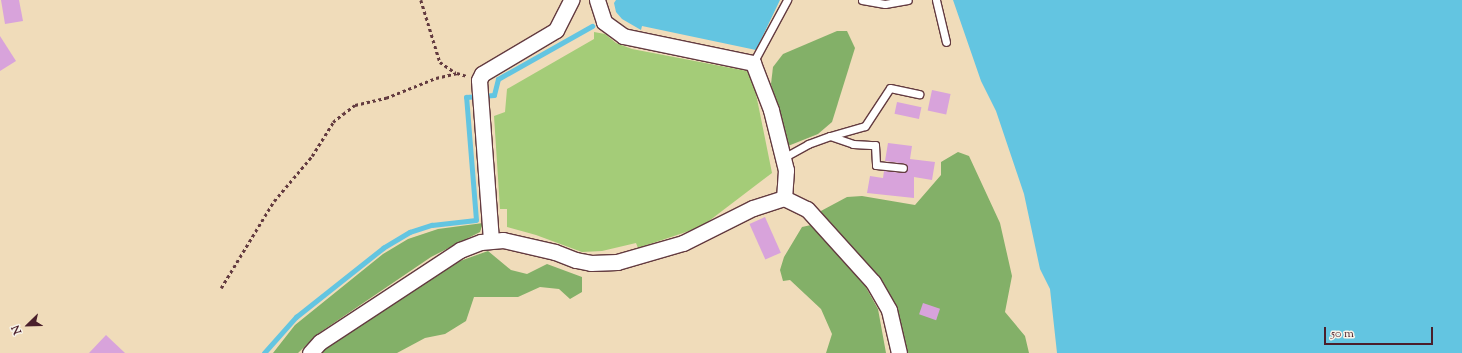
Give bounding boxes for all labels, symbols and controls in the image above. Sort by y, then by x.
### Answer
north arrow [8,305,48,345]
scale bar [1326,319,1435,345]
text: N [8,323,26,337]
text: 50 m [1331,325,1354,343]

